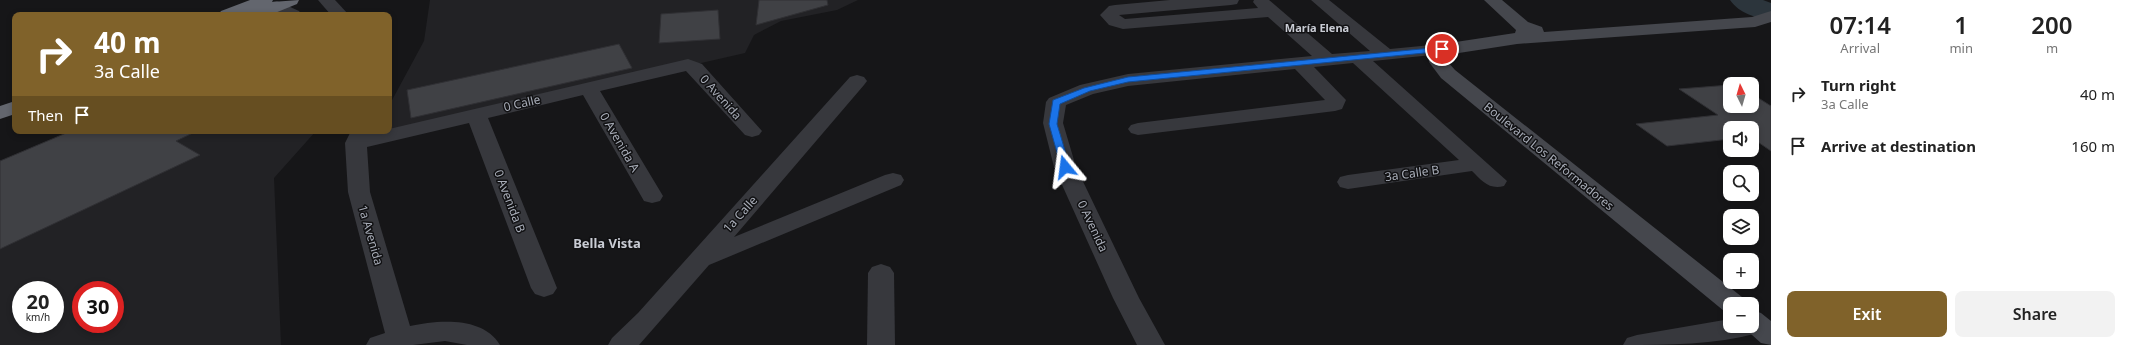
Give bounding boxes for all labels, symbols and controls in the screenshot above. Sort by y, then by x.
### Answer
text: 07:14 [1829,8,1891,41]
text: 1 [1954,8,1968,41]
text: 200 [2031,8,2073,41]
district label: María Elena [1285,20,1349,35]
text: 40 m [94,23,161,61]
icon: right [28,28,80,80]
pin [1425,32,1459,66]
icon: arrive [1431,38,1453,60]
text: Arrival [1840,39,1880,57]
text: min [1949,39,1973,57]
text: m [2046,39,2058,57]
text: 3a Calle [94,59,160,83]
street label: 0 Avenida [696,71,746,123]
text: Turn right [1821,75,1896,95]
north arrow [1723,77,1759,113]
map controls [1723,77,1759,333]
icon: right [1787,83,1809,105]
text: 40 m [2080,84,2115,104]
street label: 0 Calle [502,90,542,115]
text: 3a Calle [1821,95,1869,113]
street label: Boulevard Los Reformadores [1480,98,1618,214]
icon: arrive [71,104,93,126]
text: Then [28,105,63,125]
street label: 0 Avenida A [596,109,644,175]
button: sound [1723,121,1759,157]
icon: arrive [1787,135,1809,157]
text: Arrive at destination [1821,136,1976,156]
text: 160 m [2071,136,2115,156]
position arrow [1044,146,1086,188]
street label: 3a Calle B [1384,161,1441,185]
button: search [1723,165,1759,201]
street label: 0 Avenida B [490,167,530,235]
street label: 1a Calle [719,192,761,236]
street label: 0 Avenida [1074,197,1112,255]
street label: 1a Avenida [354,203,388,267]
button: layers [1723,209,1759,245]
district label: Bella Vista [573,234,641,252]
button: + [1723,253,1759,289]
speed limit sign: 30 [72,281,124,333]
text: 20 [27,288,49,315]
button: Exit [1787,291,1947,337]
button: Share [1955,291,2115,337]
button: − [1723,297,1759,333]
text: km/h [26,310,50,324]

